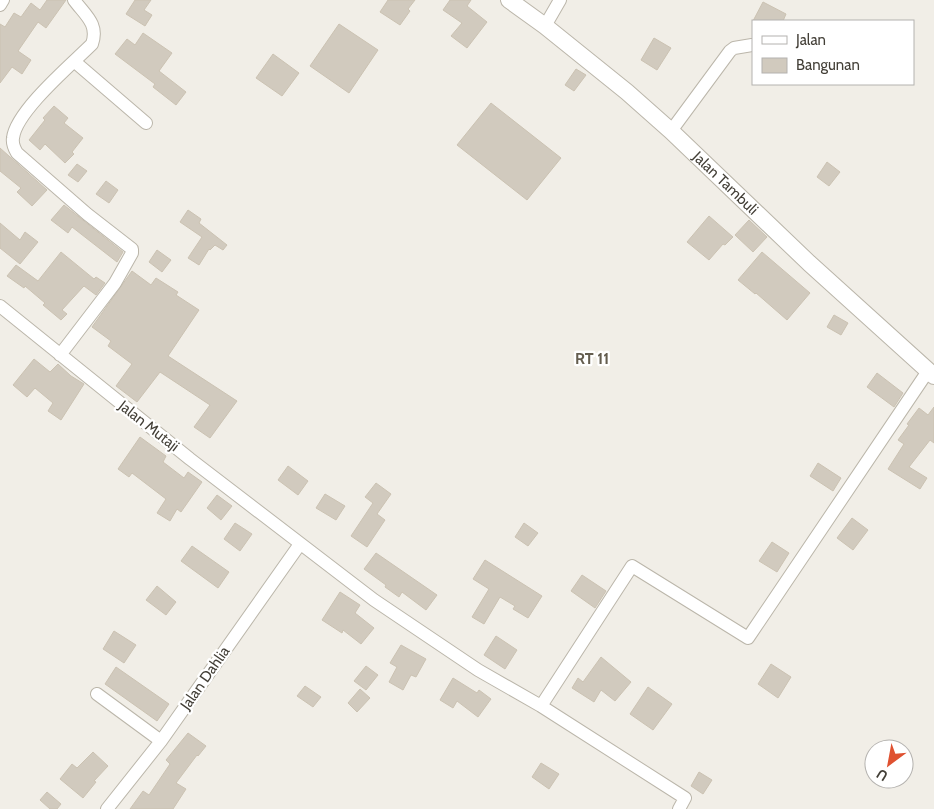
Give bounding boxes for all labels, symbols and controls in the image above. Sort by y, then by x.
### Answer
legend [752,20,914,85]
text: Jalan [795,31,826,49]
text: Bangunan [796,56,860,74]
street label: Jalan Tambuli [688,147,762,219]
district label: RT 11 [575,349,609,368]
street label: Jalan Mutaji [114,396,183,455]
street label: Jalan Dahlia [176,642,234,714]
north arrow [864,739,914,789]
text: U [873,765,891,785]

